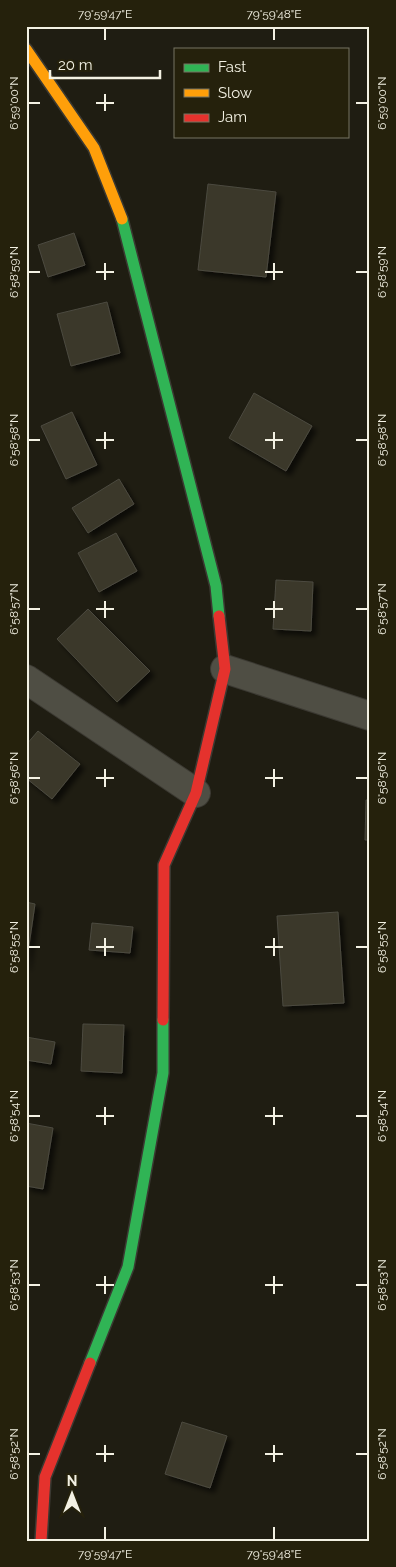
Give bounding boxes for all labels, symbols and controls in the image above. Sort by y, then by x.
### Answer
text: 79°59'47"E [78,7,132,21]
text: 79°59'48"E [246,7,302,21]
scale bar [50,48,160,80]
legend [174,48,348,138]
text: 20 m [58,56,93,74]
text: Fast [218,58,246,76]
text: 6°59'00"N [7,76,21,130]
text: 6°59'00"N [375,76,389,130]
text: Slow [218,84,252,102]
text: Jam [218,108,247,126]
text: 6°58'59"N [7,246,21,298]
text: 6°58'59"N [375,246,389,298]
text: 6°58'58"N [7,414,21,466]
text: 6°58'58"N [375,414,389,466]
text: 6°58'57"N [7,583,21,635]
text: 6°58'57"N [375,583,389,635]
text: 6°58'56"N [7,752,21,804]
text: 6°58'56"N [375,752,389,804]
text: 6°58'55"N [7,921,21,973]
text: 6°58'55"N [375,921,389,973]
text: 6°58'54"N [7,1090,21,1142]
text: 6°58'54"N [375,1090,389,1142]
text: 6°58'53"N [7,1259,21,1311]
text: 6°58'53"N [375,1259,389,1311]
text: 6°58'52"N [7,1428,21,1480]
text: 6°58'52"N [375,1428,389,1480]
north arrow [48,1470,98,1520]
text: N [67,1473,77,1489]
text: 79°59'47"E [78,1547,132,1561]
text: 79°59'48"E [246,1547,302,1561]

